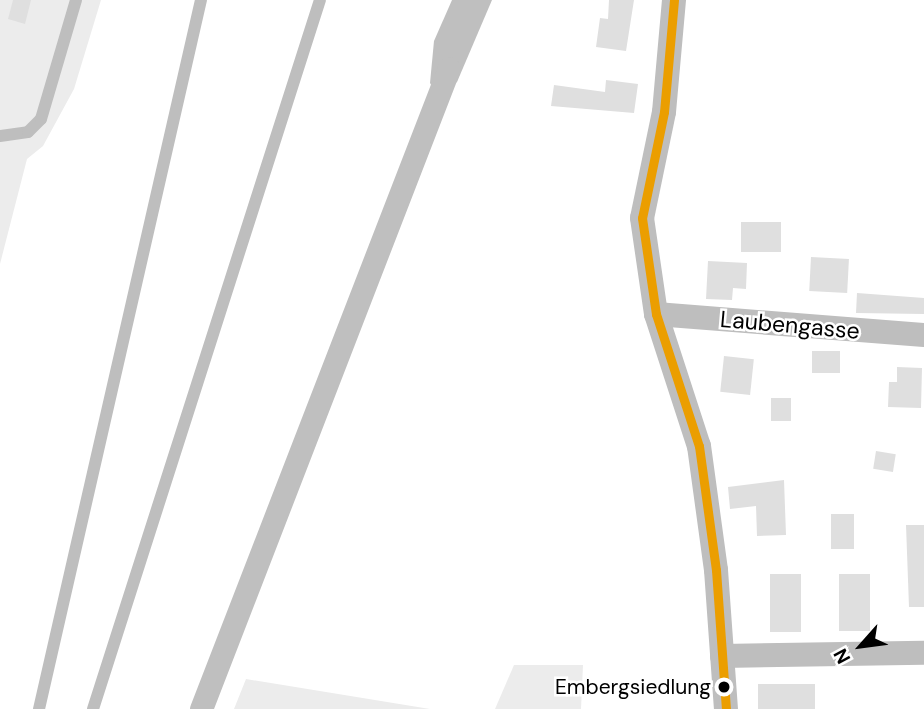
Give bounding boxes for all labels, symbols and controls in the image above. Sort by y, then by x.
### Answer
street label: Laubengasse [719,305,861,345]
north arrow [826,611,896,681]
text: N [828,644,856,668]
place label: Embergsiedlung [555,674,711,700]
marker: Embergsiedlung [717,680,731,694]

